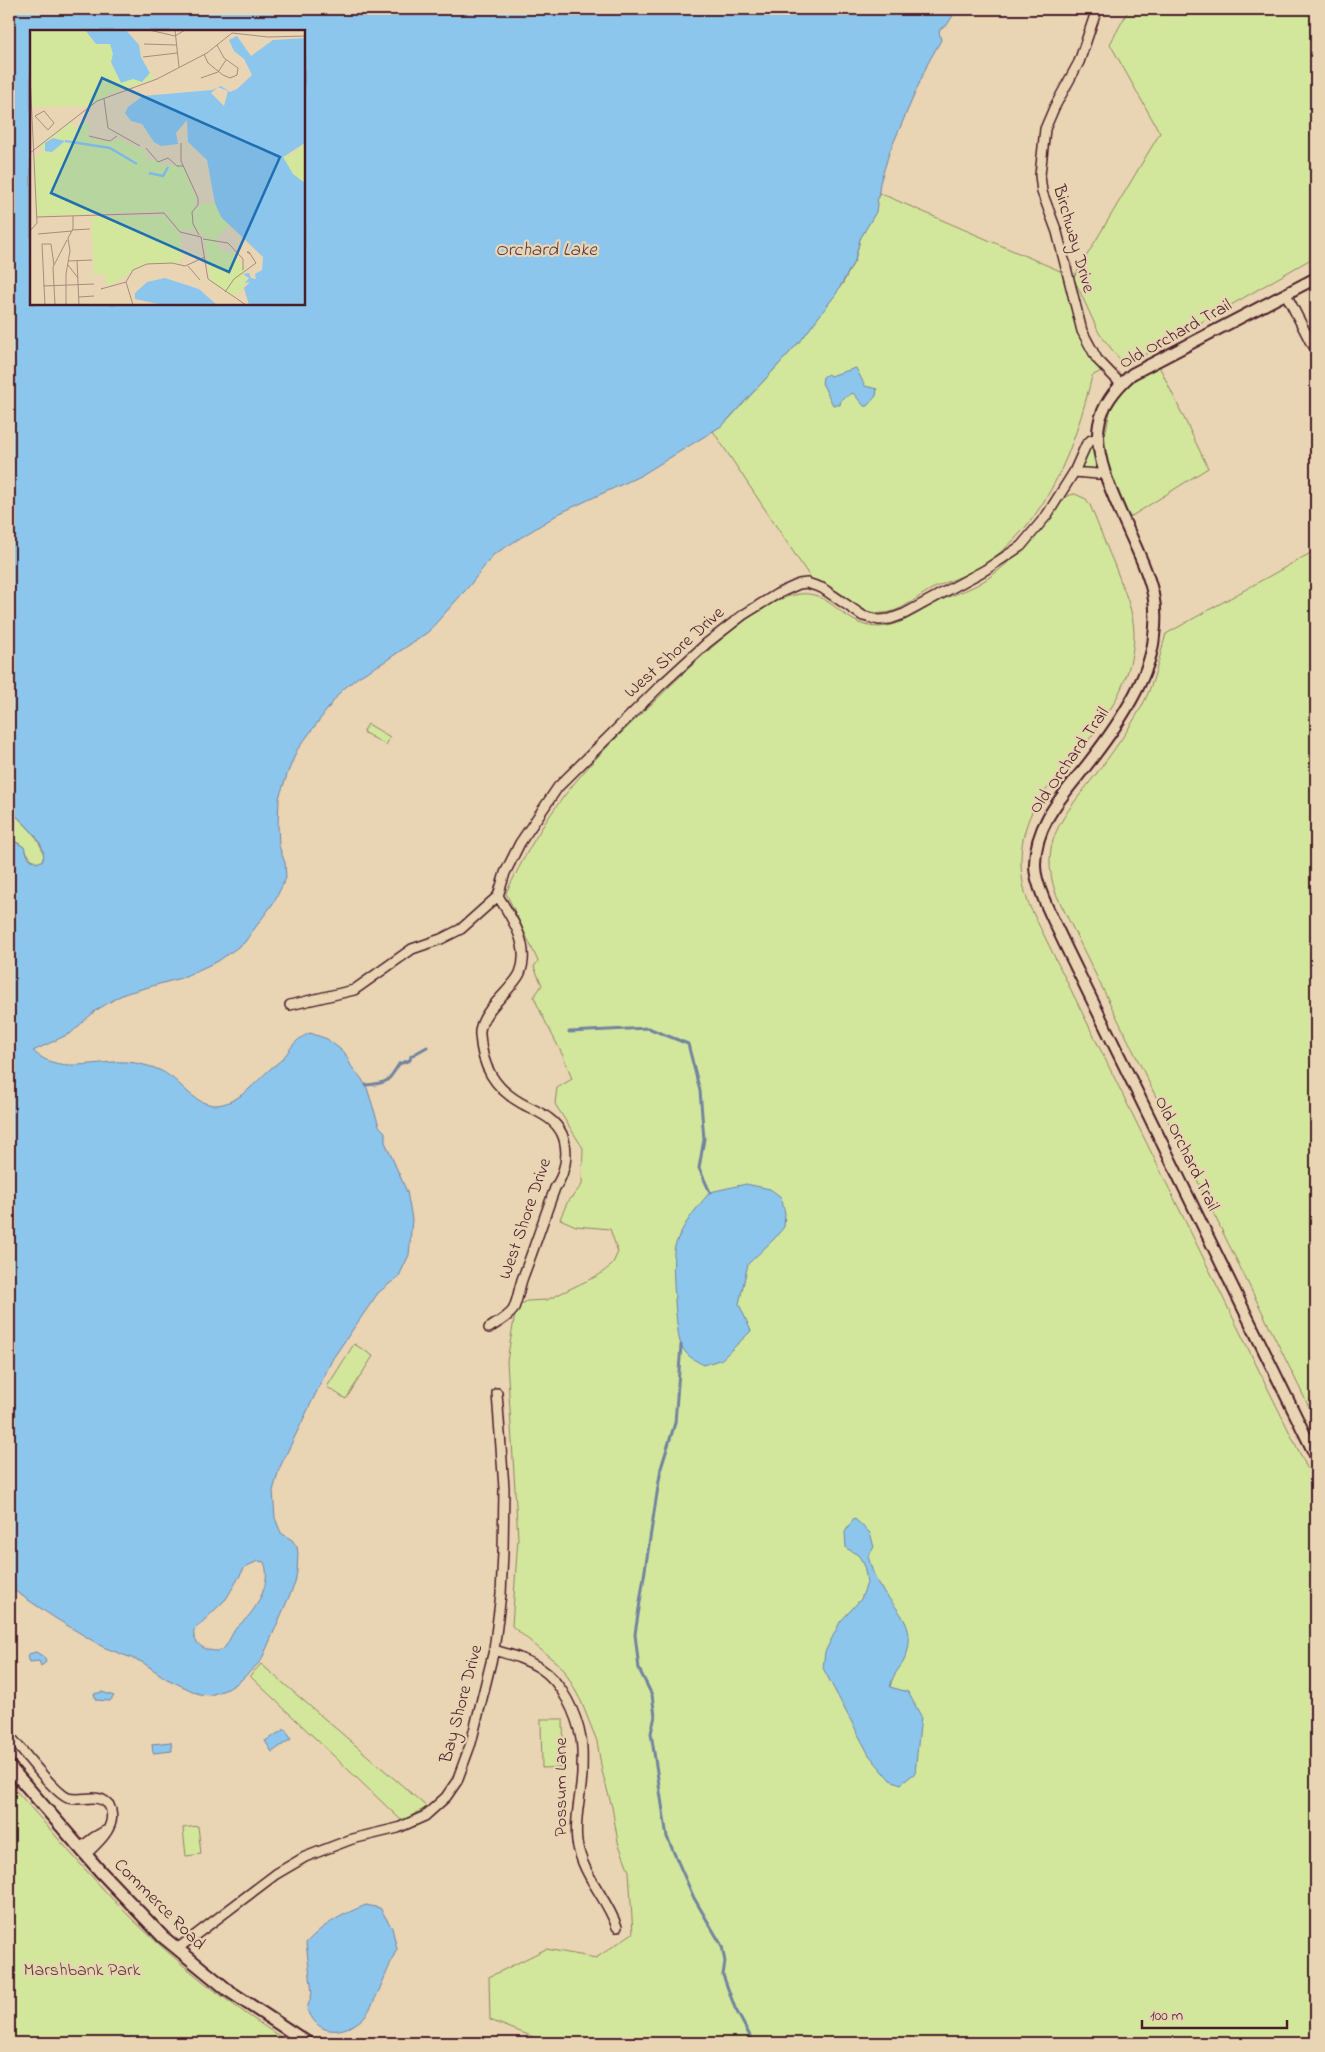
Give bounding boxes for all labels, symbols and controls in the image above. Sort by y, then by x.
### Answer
inset map [30,30,305,305]
street label: Birchway Drive [1045,181,1101,297]
water label: Orchard Lake [495,237,598,264]
street label: Old Orchard Trail [1115,293,1237,377]
street label: West Shore Drive [619,600,732,705]
street label: Old Orchard Trail [1023,702,1117,820]
street label: Old Orchard Trail [1147,1092,1225,1216]
street label: West Shore Drive [493,1154,559,1283]
street label: Bay Shore Drive [433,1641,491,1767]
street label: Possum Lane [549,1737,575,1837]
street label: Commerce Road [107,1853,211,1957]
park label: Marshbank Park [24,1958,141,1984]
scale bar [1142,1997,1288,2029]
text: 100 m [1150,2005,1183,2027]

